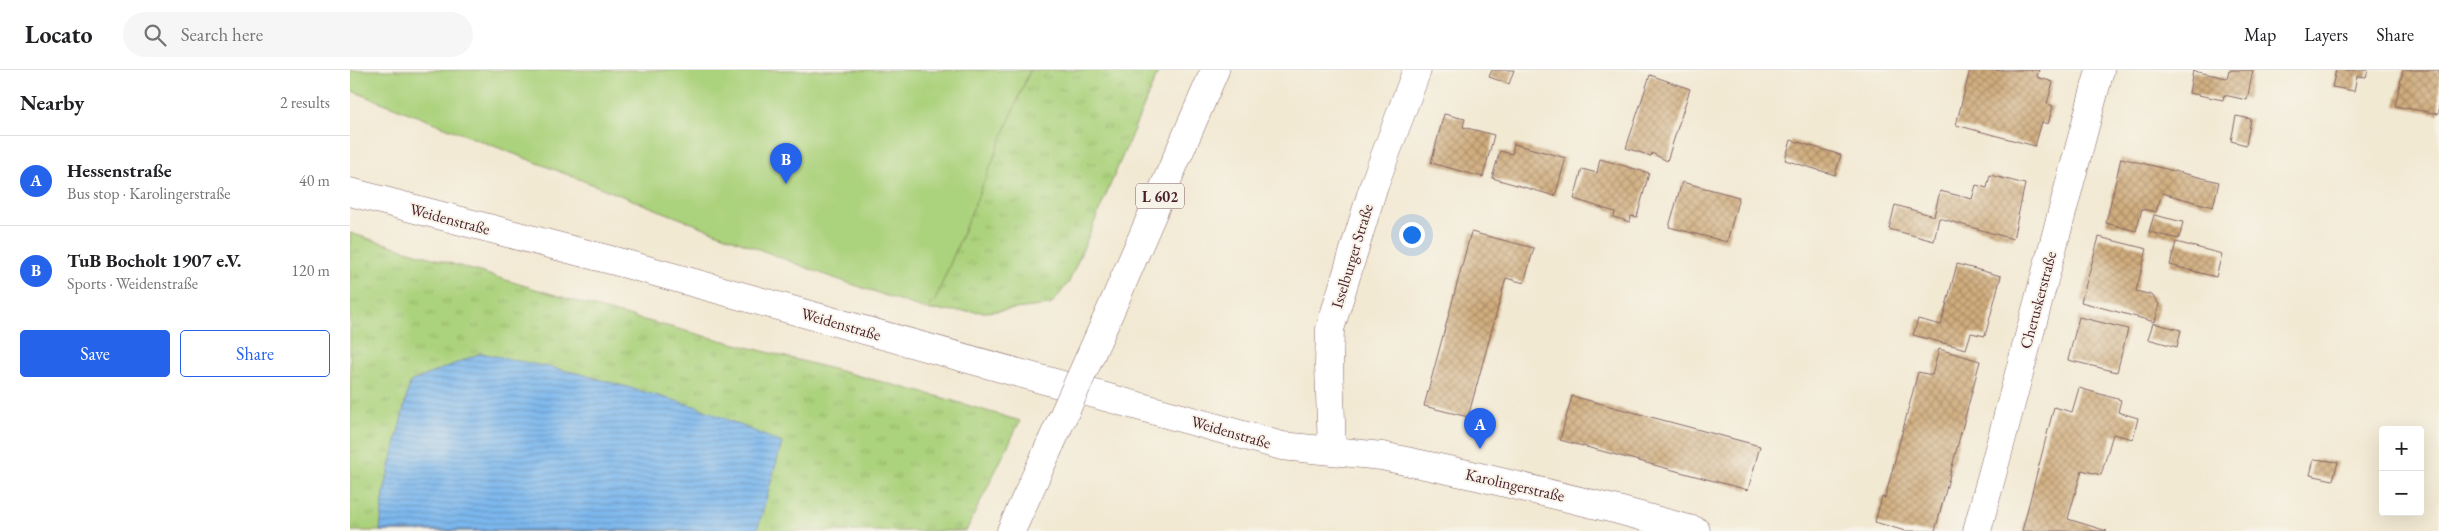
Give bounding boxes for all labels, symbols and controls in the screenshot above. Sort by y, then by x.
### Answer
search box [123,12,473,57]
text: Locato [25,19,93,50]
icon: search [141,21,169,49]
text: Search here [181,22,263,47]
text: Map [2244,23,2276,46]
text: Layers [2304,23,2348,46]
text: Share [2376,23,2414,46]
text: Nearby [20,89,84,116]
text: 2 results [280,92,330,113]
pin: B [770,143,802,184]
text: Hessenstraße [67,158,172,183]
text: A [30,170,42,191]
text: 40 m [299,170,330,191]
text: Bus stop · Karolingerstraße [67,183,231,204]
road number: L 602 [1136,184,1184,208]
street label: Weidenstraße [408,198,492,240]
street label: Isselburger Straße [1326,201,1378,311]
your location [1399,222,1425,248]
text: TuB Bocholt 1907 e.V. [67,248,242,273]
street label: Cheruskerstraße [2015,249,2061,351]
text: B [31,260,41,281]
text: 120 m [291,260,330,281]
text: Sports · Weidenstraße [67,273,198,294]
street label: Weidenstraße [799,303,883,345]
button: Save [20,330,170,377]
button: Share [180,330,330,377]
pin: A [1464,408,1496,449]
street label: Weidenstraße [1189,411,1273,453]
map controls [2379,426,2424,516]
button: + [2379,426,2424,471]
street label: Karolingerstraße [1463,463,1567,507]
button: − [2379,471,2424,516]

